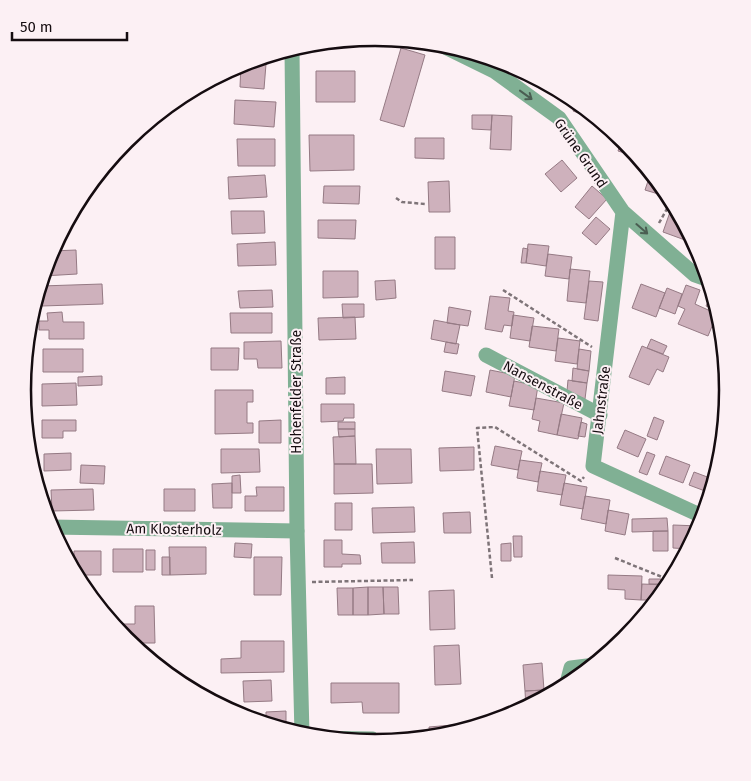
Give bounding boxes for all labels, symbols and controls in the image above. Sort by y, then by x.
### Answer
scale bar [12,10,128,42]
text: 50 m [20,18,53,36]
one-way arrow [519,89,532,100]
street label: Grüne Grund [550,115,611,191]
one-way arrow [636,224,649,235]
street label: Hohenfelder Straße [288,330,305,454]
street label: Nansenstraße [500,357,586,414]
street label: Jahnstraße [589,365,614,435]
street label: Am Klosterholz [126,520,222,539]

